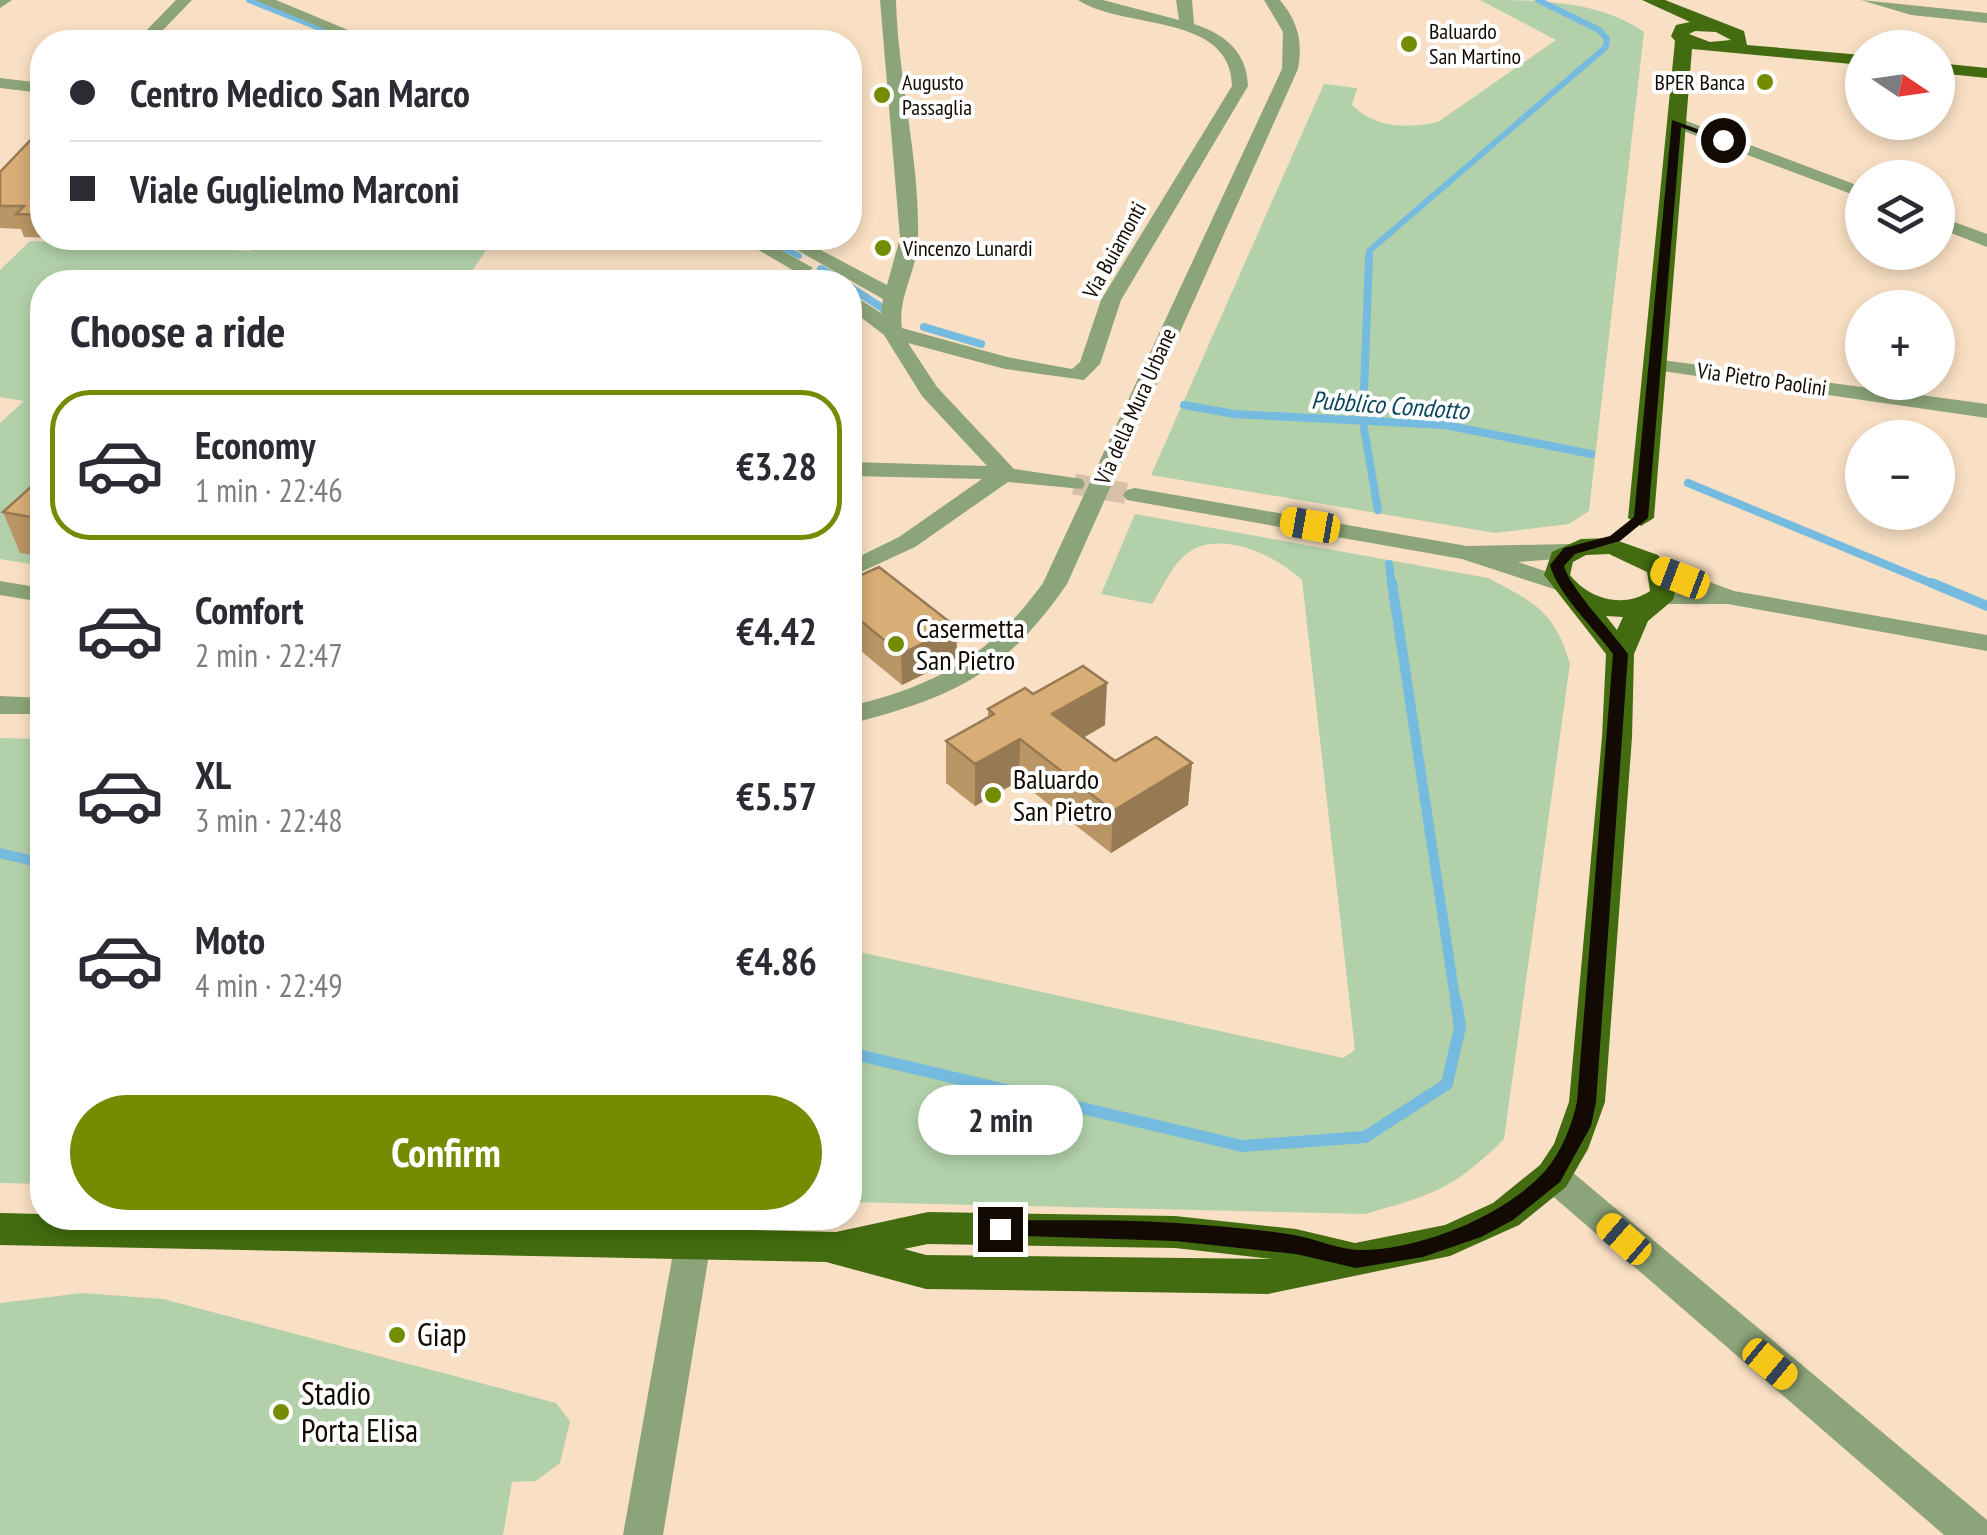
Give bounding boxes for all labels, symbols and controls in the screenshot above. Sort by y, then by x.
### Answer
place label: Baluardo San Martino [1429,17,1521,70]
north arrow [1845,30,1955,140]
map controls [1845,30,1955,530]
marker: Baluardo San Martino [1398,33,1420,55]
text: Centro Medico San Marco [130,68,470,117]
place label: Augusto Passaglia [902,68,972,121]
place label: BPER Banca [1655,68,1745,96]
marker: BPER Banca [1754,71,1776,93]
marker: Augusto Passaglia [871,84,893,106]
route start [1701,118,1746,163]
button: layers [1845,160,1955,270]
text: Viale Guglielmo Marconi [130,164,460,213]
street label: Via Buiamonti [1076,197,1152,304]
place label: Vincenzo Lunardi [902,234,1033,262]
marker: Vincenzo Lunardi [872,237,894,259]
button: + [1845,290,1955,400]
text: Choose a ride [70,301,285,359]
street label: Via della Mura Urbane [1088,323,1182,490]
street label: Via Pietro Paolini [1694,356,1829,402]
water label: Pubblico Condotto [1310,384,1472,427]
icon: car [75,420,165,510]
text: Economy [195,420,315,469]
button: − [1845,420,1955,530]
text: €3.28 [736,441,817,490]
text: 1 min · 22:46 [195,469,343,511]
car [1278,505,1342,545]
car [1647,553,1713,603]
icon: car [75,585,165,675]
text: Comfort [195,585,304,634]
text: €4.42 [736,606,817,655]
place label: Casermetta San Pietro [916,609,1025,678]
marker: Casermetta San Pietro [885,633,907,655]
text: 2 min · 22:47 [195,634,343,676]
icon: car [75,750,165,840]
text: XL [195,750,231,799]
place label: Baluardo San Pietro [1013,760,1112,829]
text: €5.57 [736,771,817,820]
marker: Baluardo San Pietro [982,784,1004,806]
text: 3 min · 22:48 [195,799,343,841]
icon: car [75,915,165,1005]
text: Moto [195,915,265,964]
text: €4.86 [736,936,817,985]
text: 4 min · 22:49 [195,964,343,1006]
callout: 2 min [918,1084,1082,1154]
button: Confirm [70,1095,822,1210]
text: 2 min [968,1099,1033,1141]
route end [978,1207,1023,1252]
car [1592,1208,1656,1270]
place label: Giap [417,1313,466,1355]
marker: Giap [386,1324,408,1346]
car [1737,1333,1803,1395]
place label: Stadio Porta Elisa [301,1372,418,1451]
marker: Stadio Porta Elisa [270,1401,292,1423]

